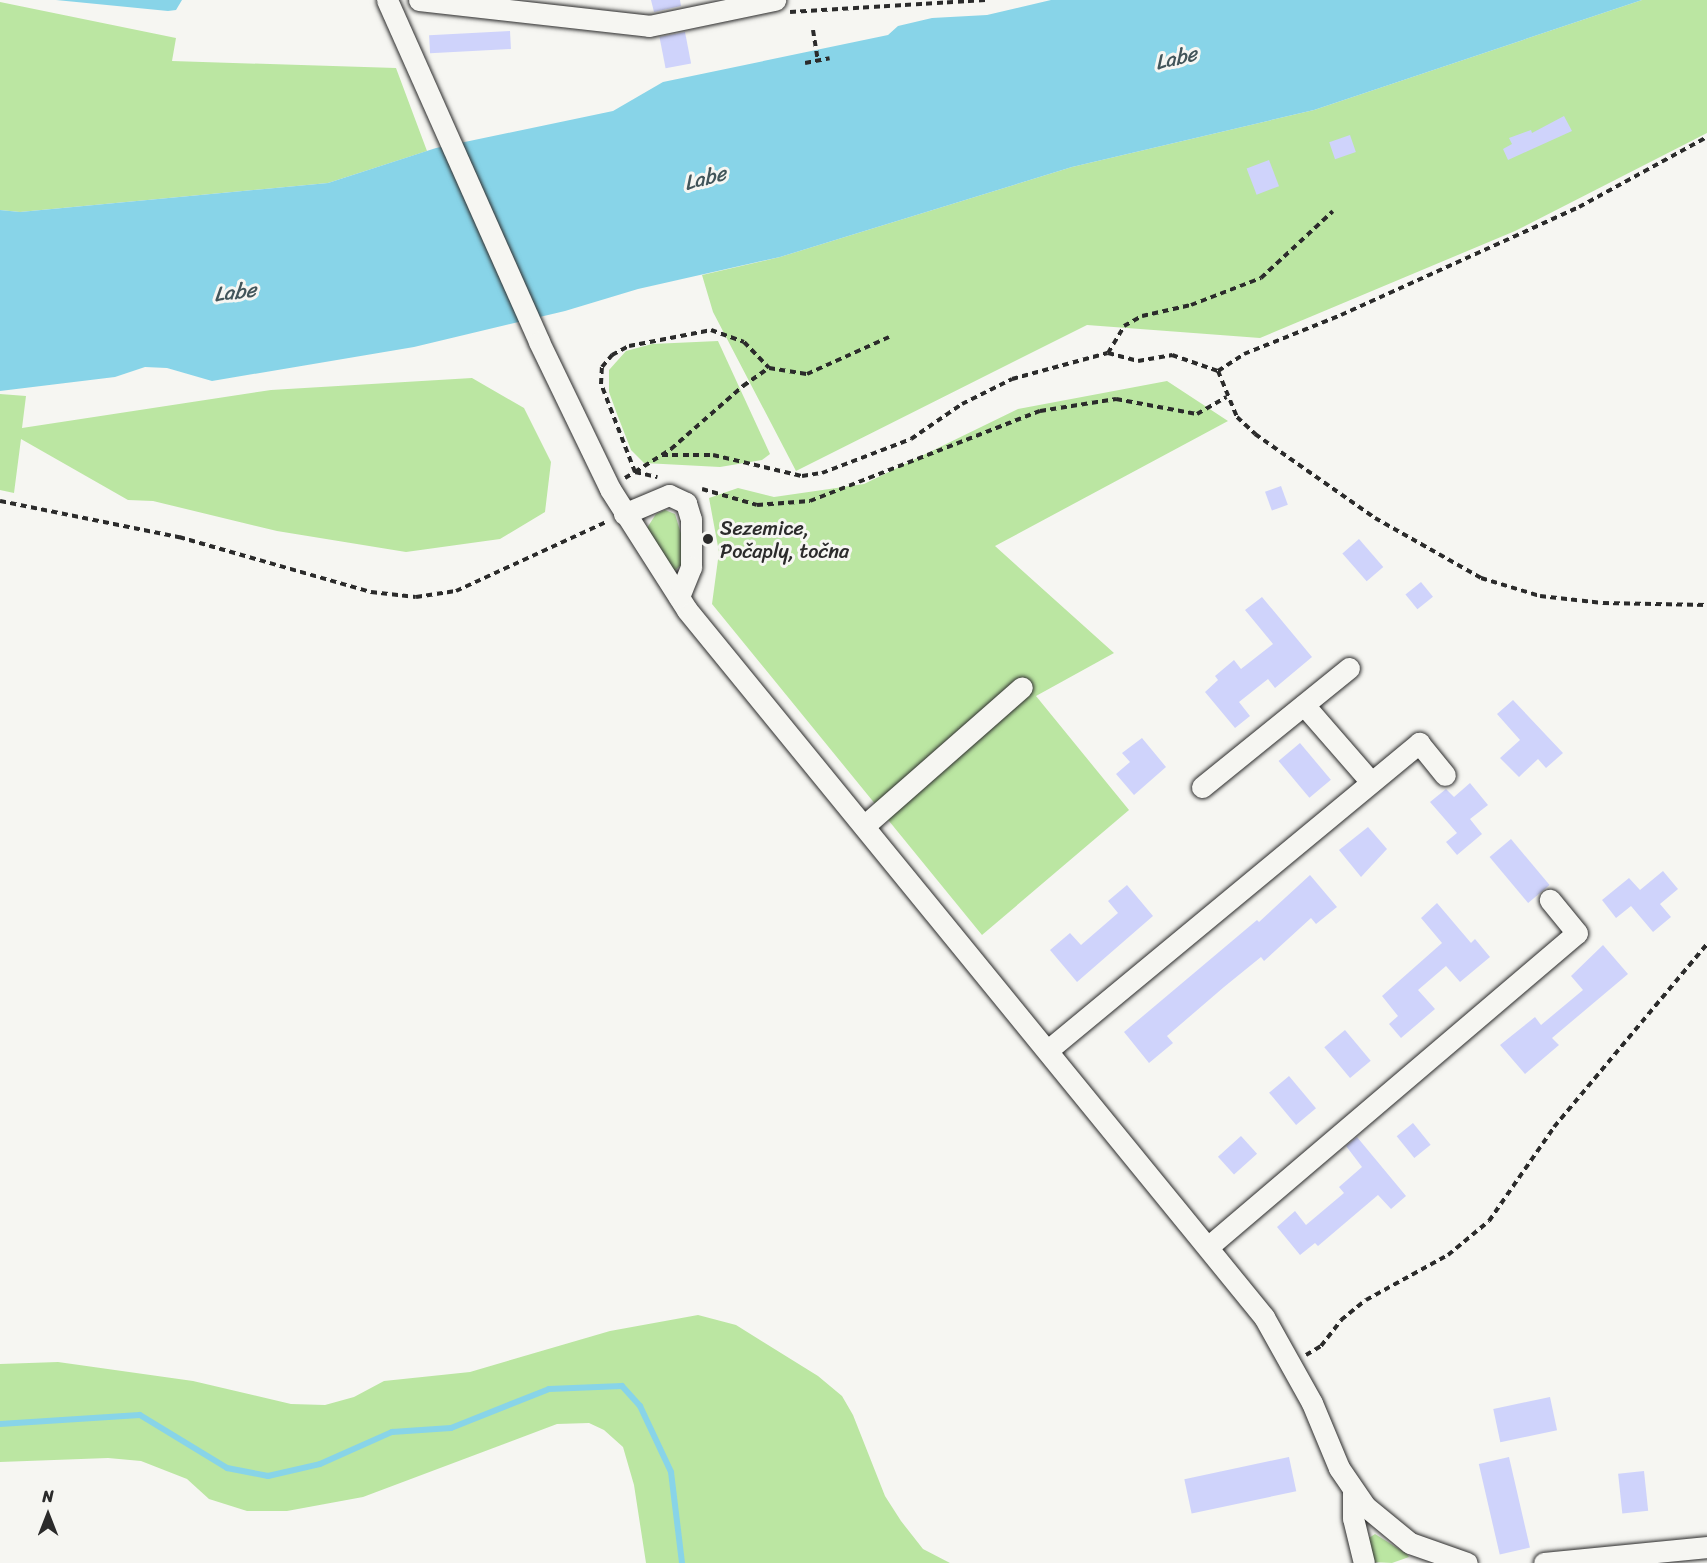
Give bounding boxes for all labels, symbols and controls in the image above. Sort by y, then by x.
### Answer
water label: Labe [1152,41,1200,75]
water label: Labe [681,160,729,196]
water label: Labe [212,277,258,307]
place label: Sezemice, Počaply, točna [720,516,849,563]
marker: Sezemice, Počaply, točna [701,532,715,546]
text: N [42,1482,54,1511]
north arrow [18,1485,78,1545]

